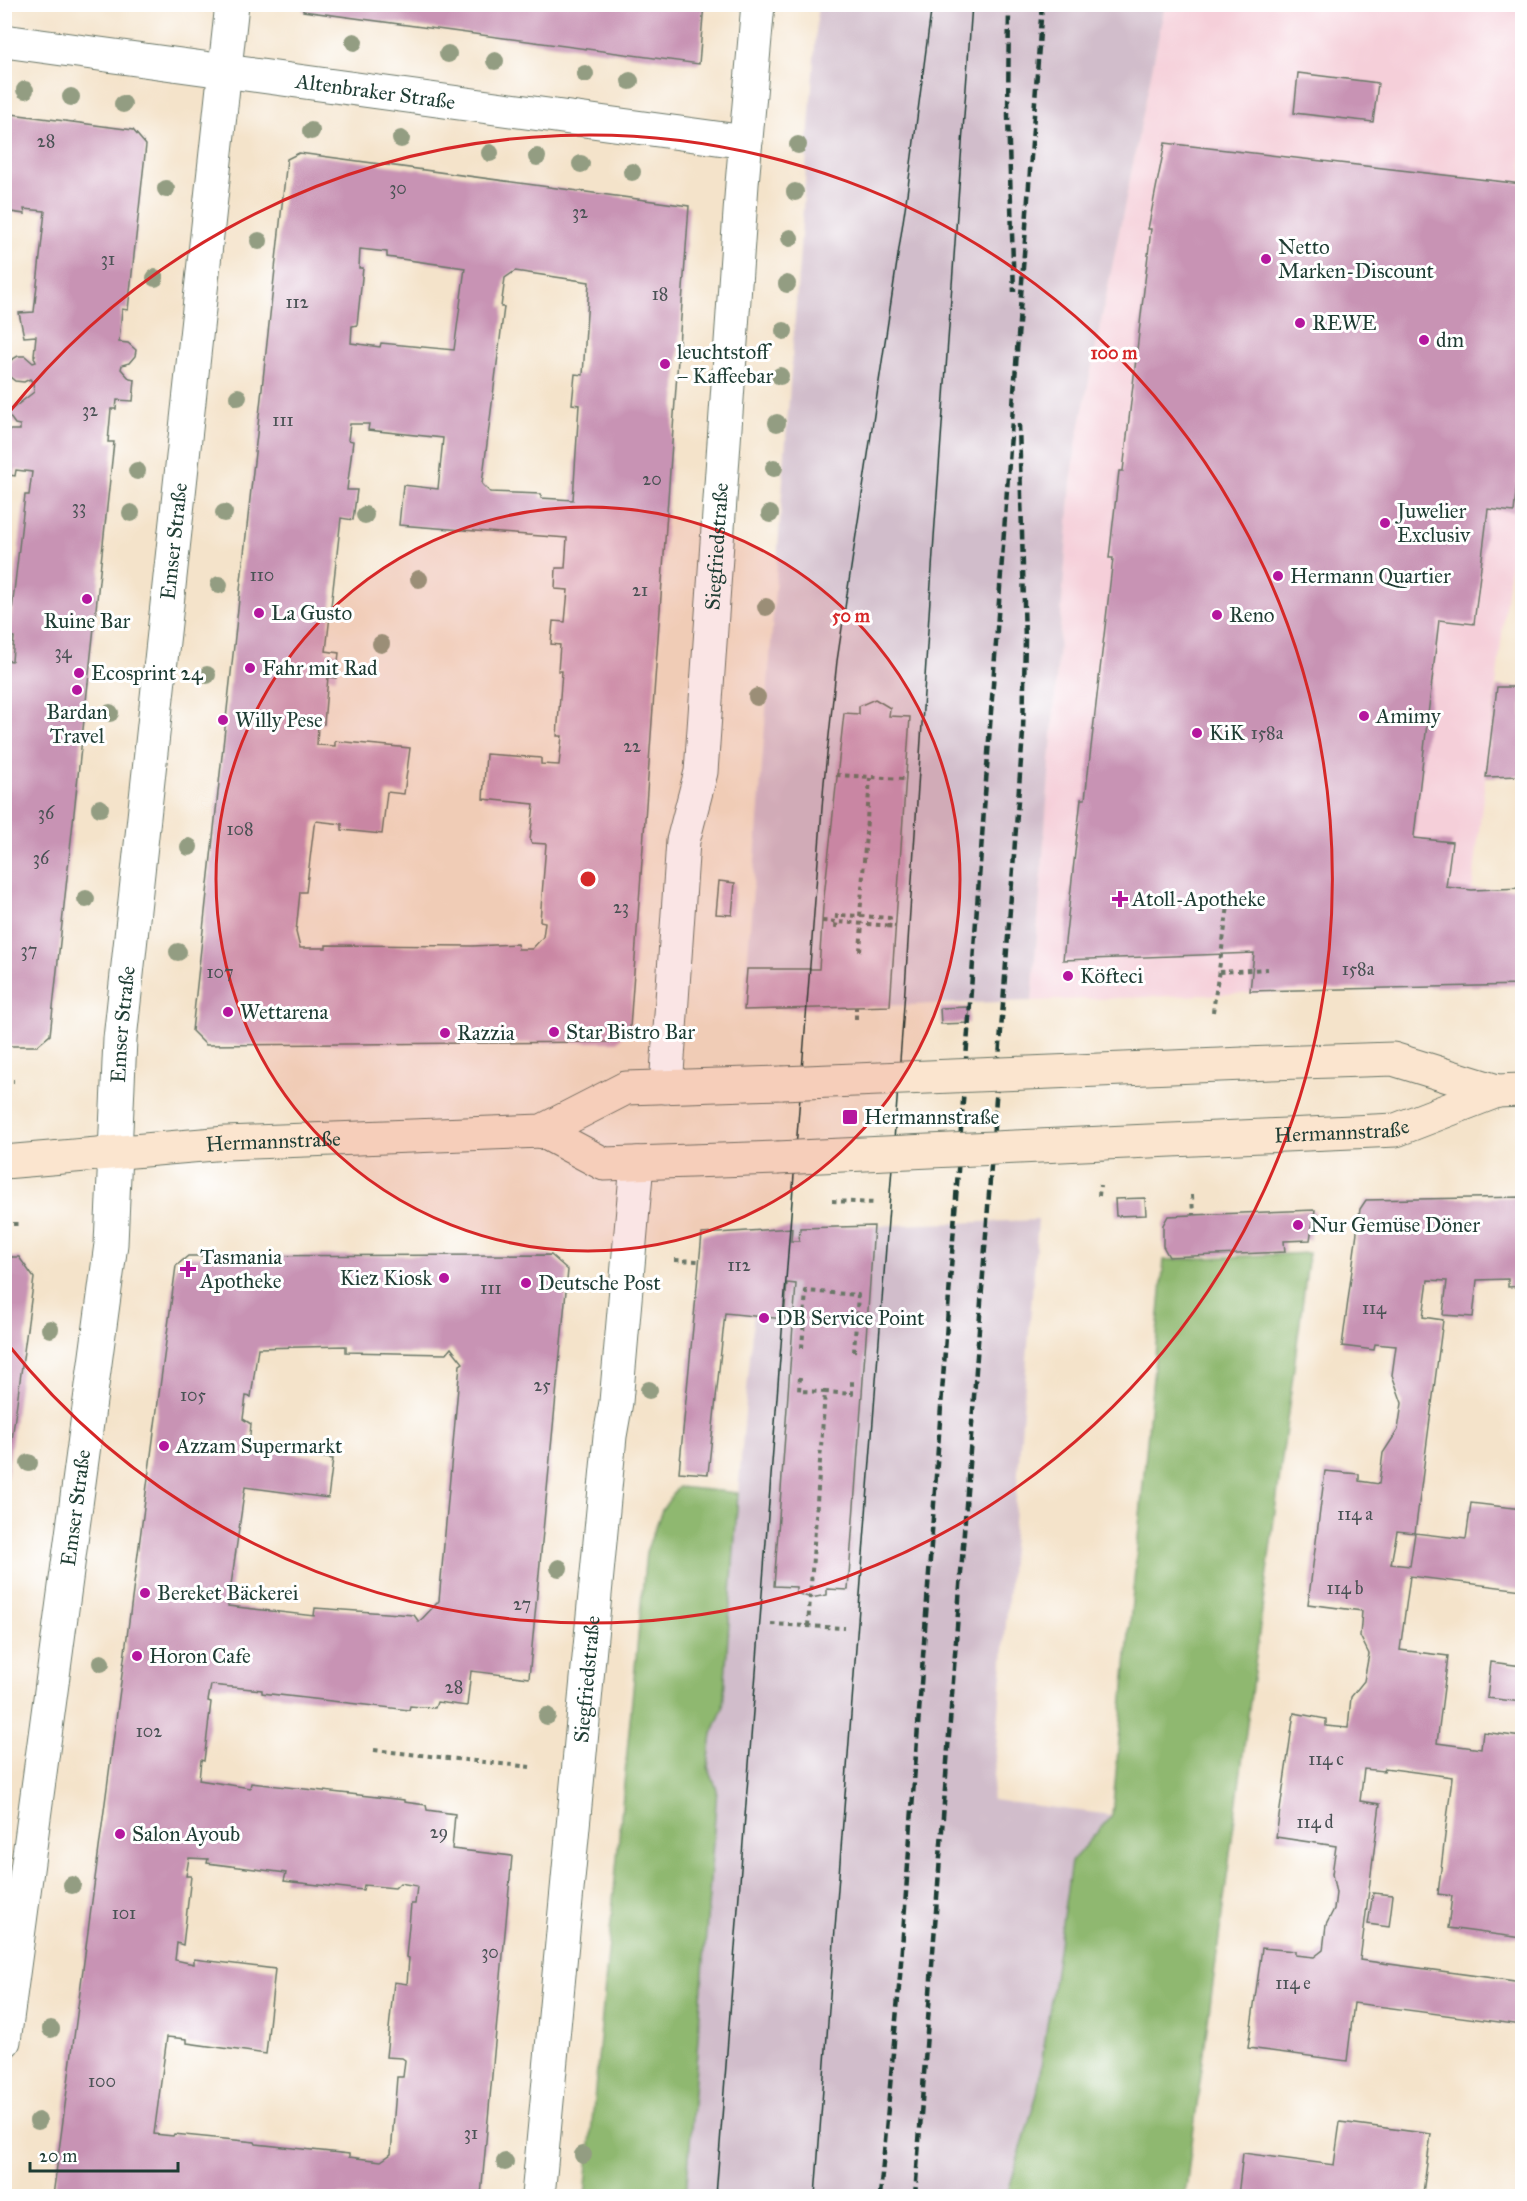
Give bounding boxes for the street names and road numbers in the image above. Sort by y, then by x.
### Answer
street label: Altenbraker Straße [293,68,457,115]
street label: Emser Straße [155,481,193,601]
street label: Siegfriedstraße [699,482,734,611]
street label: Emser Straße [105,964,141,1084]
street label: Hermannstraße [1274,1113,1413,1148]
street label: Hermannstraße [204,1126,342,1158]
street label: Emser Straße [55,1448,96,1568]
street label: Siegfriedstraße [568,1614,606,1744]

